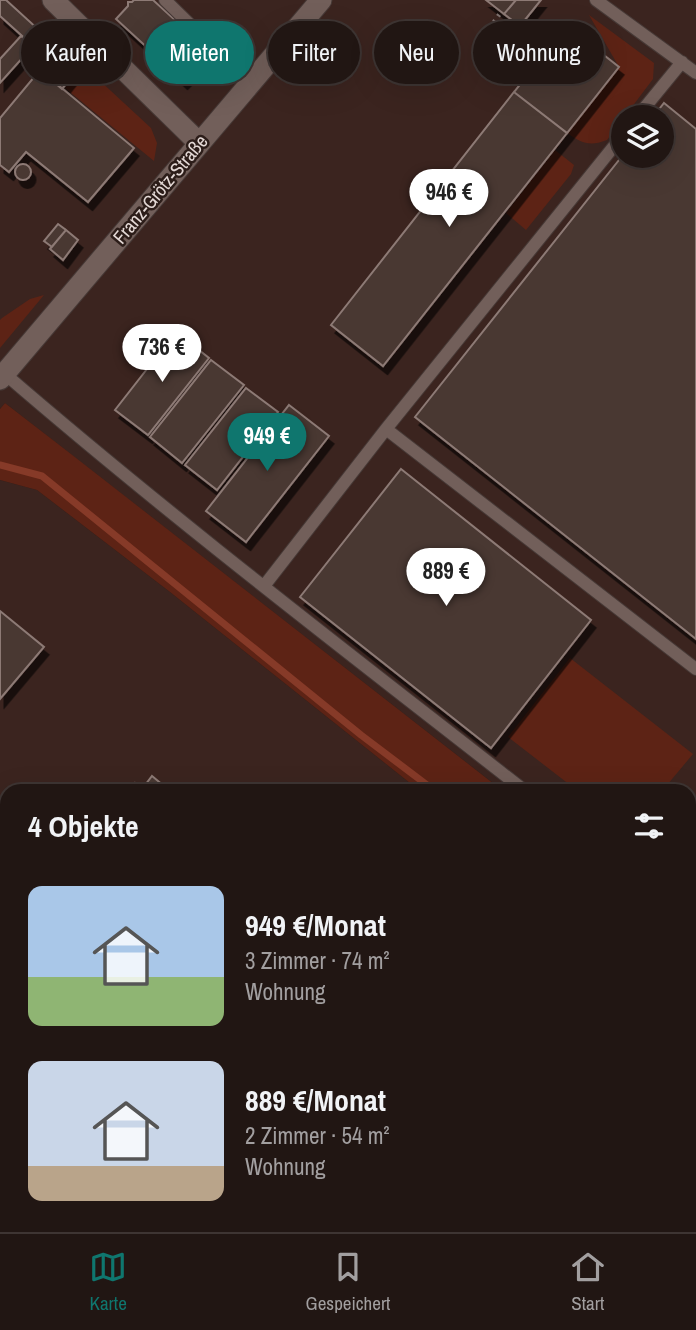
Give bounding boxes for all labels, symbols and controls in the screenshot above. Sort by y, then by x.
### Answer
chip: Kaufen [21,21,131,84]
chip: Mieten [145,21,254,84]
chip: Filter [268,21,360,84]
chip: Neu [374,21,459,84]
chip: Wohnung [473,21,604,84]
map controls [611,105,674,168]
button: layers [611,105,674,168]
street label: Franz-Grötz-Straße [107,129,213,249]
pin: 946 € [400,170,498,229]
text: 946 € [425,176,473,207]
pin: 736 € [113,324,211,384]
text: 736 € [138,331,186,362]
pin: 949 € [218,414,316,473]
text: 949 € [243,420,291,451]
pin: 889 € [397,548,495,608]
text: 889 € [422,555,470,586]
text: 4 Objekte [28,806,139,846]
icon: filters [630,807,668,845]
text: 949 €/Monat [245,905,386,945]
icon: home [84,914,168,998]
text: 3 Zimmer · 74 m² [245,945,390,976]
text: Wohnung [245,976,325,1007]
text: 889 €/Monat [245,1080,386,1120]
icon: home [84,1089,168,1173]
text: 2 Zimmer · 54 m² [245,1120,390,1151]
text: Wohnung [245,1151,325,1182]
tab: Karte [89,1248,127,1316]
tab: Gespeichert [306,1248,390,1316]
tab: Start [569,1248,607,1316]

